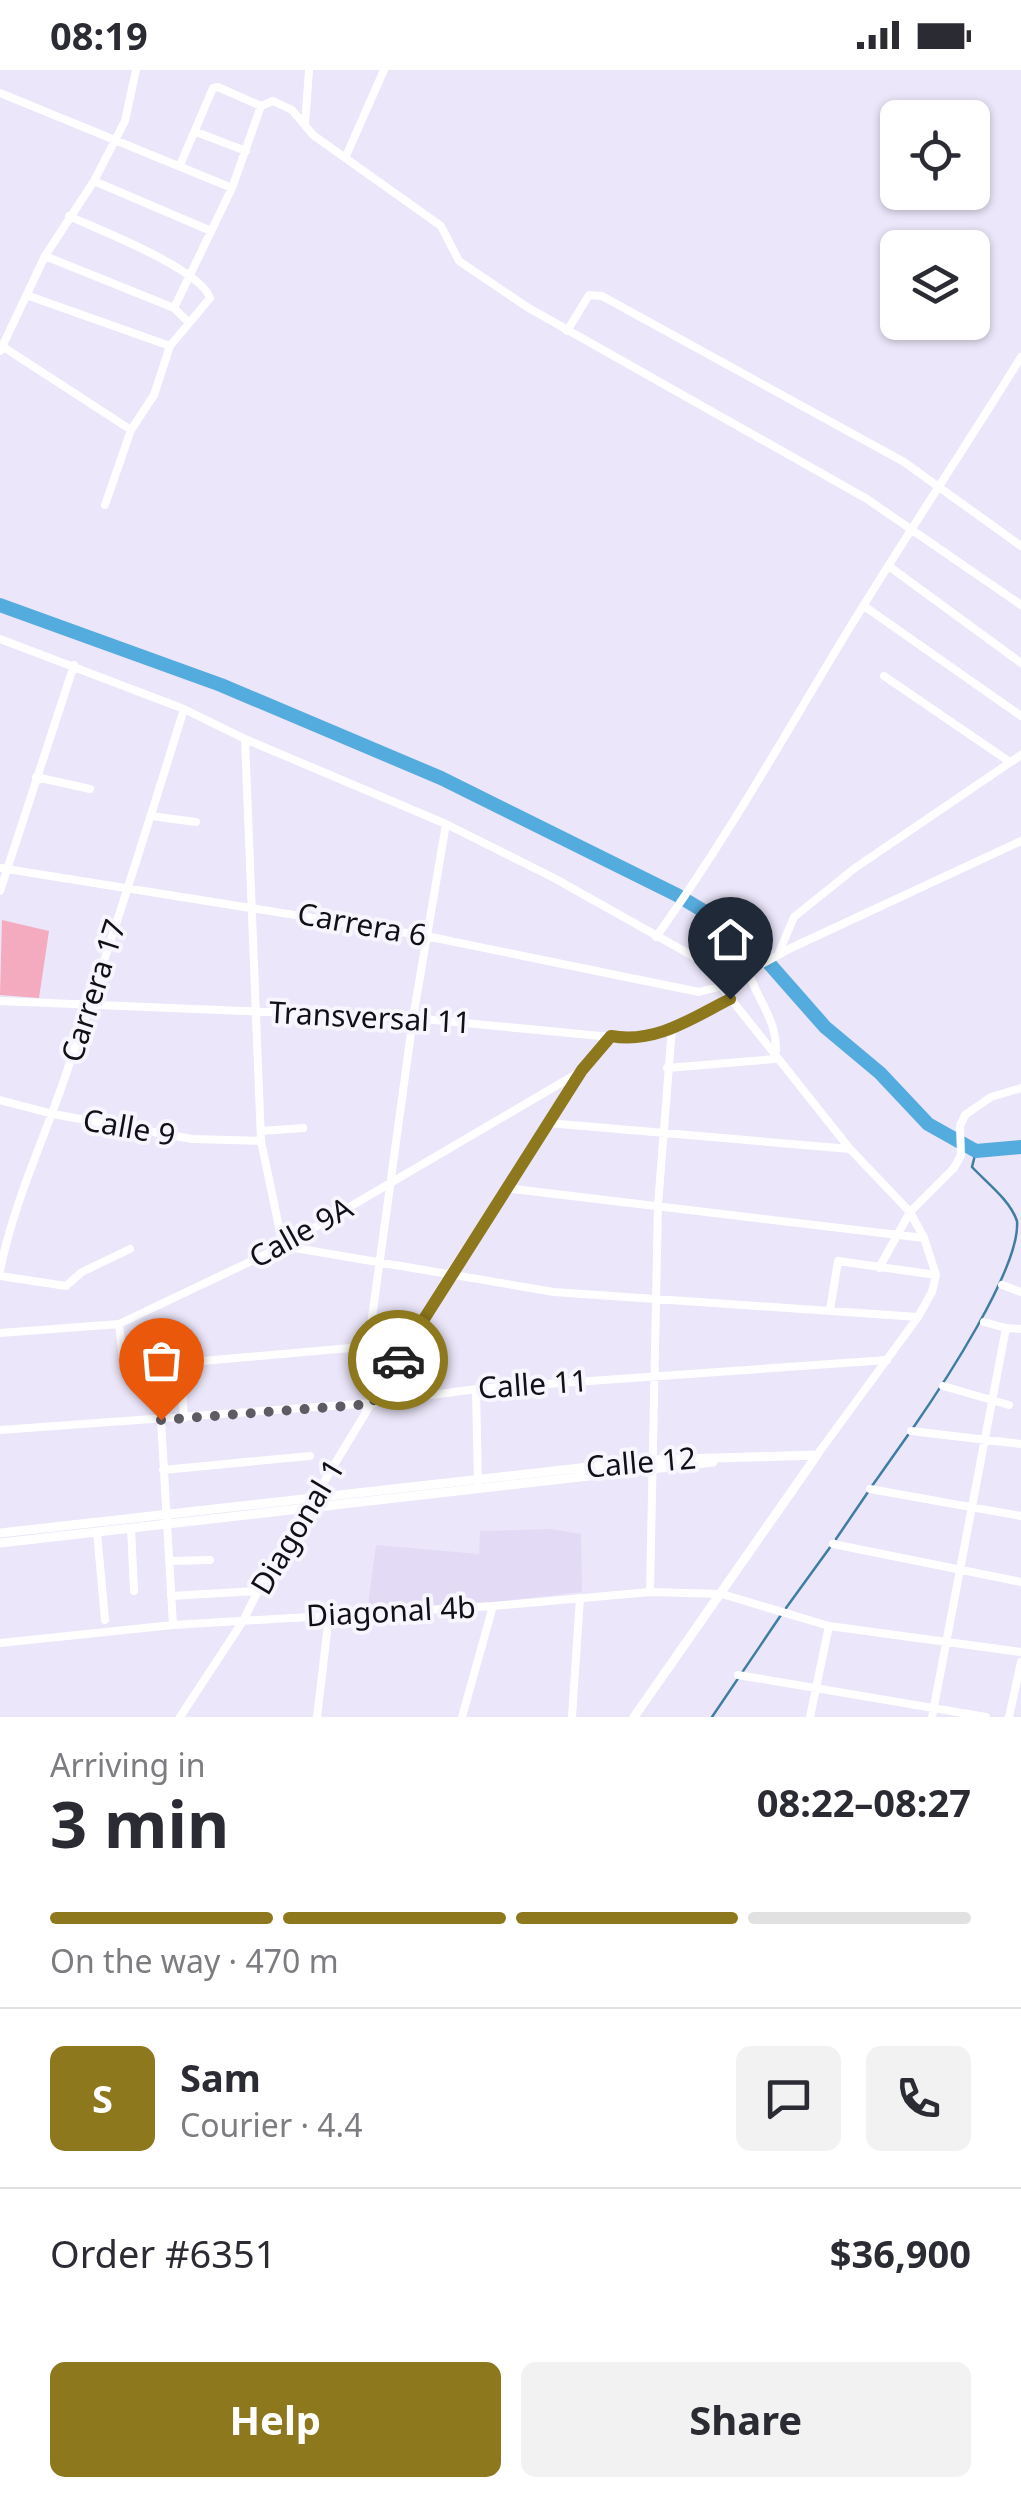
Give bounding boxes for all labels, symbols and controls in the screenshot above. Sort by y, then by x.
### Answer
text: 08:19 [50,9,148,61]
map controls [880,100,990,340]
button: locate [880,100,990,210]
button: layers [880,230,990,340]
street label: Carrera 6 [294,892,430,955]
pin [688,897,773,1000]
icon: home [703,912,758,967]
street label: Carrera 17 [50,914,135,1067]
street label: Transversal 11 [268,991,472,1042]
street label: Calle 9 [80,1098,179,1155]
street label: Calle 9A [241,1186,360,1277]
courier [348,1310,448,1410]
pin [119,1318,204,1421]
icon: bag [134,1333,189,1388]
icon: car [371,1333,426,1388]
street label: Calle 11 [476,1359,589,1408]
street label: Calle 12 [584,1436,698,1487]
street label: Diagonal 1 [240,1451,353,1602]
street label: Diagonal 4b [305,1586,477,1635]
text: Arriving in [50,1743,205,1786]
text: 08:22–08:27 [757,1776,971,1828]
text: 3 min [50,1779,229,1867]
text: On the way · 470 m [50,1939,339,1982]
button: chat [736,2046,841,2151]
button: phone [866,2046,971,2151]
text: Sam [180,2051,261,2103]
text: S [92,2072,113,2124]
text: Courier · 4.4 [180,2103,363,2146]
text: Order #6351 [50,2227,276,2279]
text: $36,900 [830,2227,971,2279]
button: Help [50,2362,501,2477]
button: Share [521,2362,971,2477]

